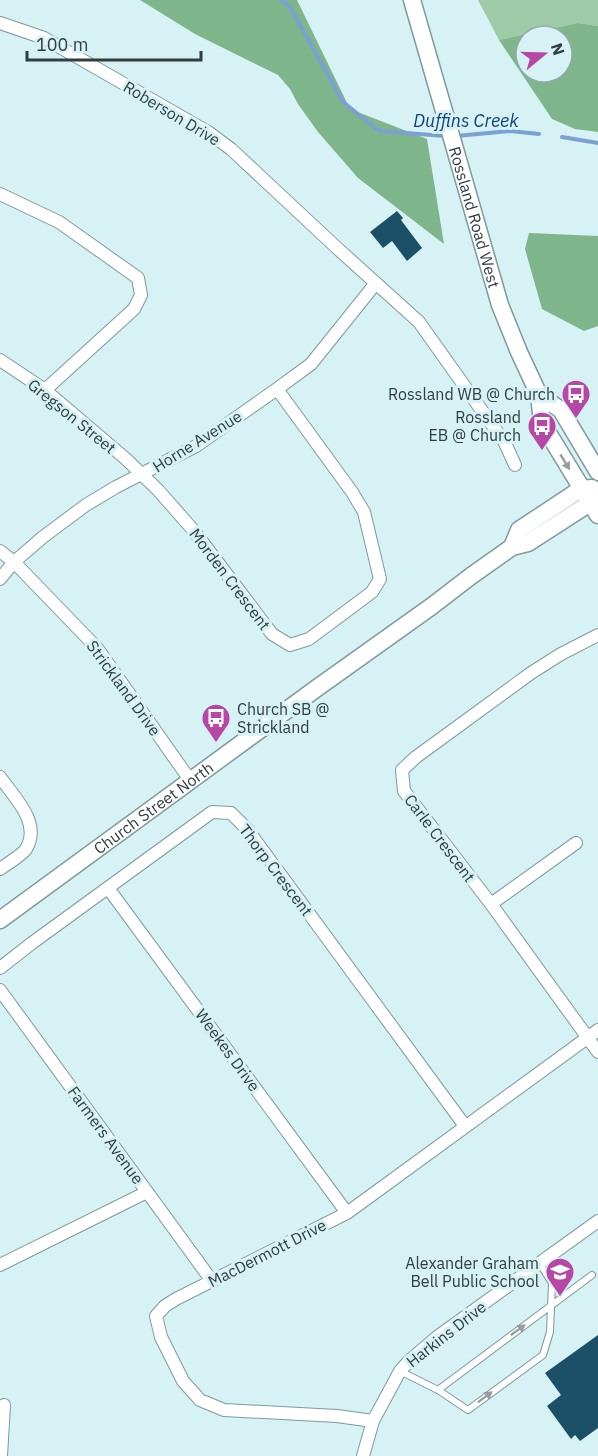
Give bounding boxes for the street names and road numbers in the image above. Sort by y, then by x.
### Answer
street label: Roberson Drive [120,76,224,150]
street label: Rossland Road West [445,144,505,290]
street label: Gregson Street [24,374,120,458]
street label: Horne Avenue [149,406,245,476]
street label: Morden Crescent [185,524,275,634]
street label: Strickland Drive [83,636,166,740]
street label: Church Street North [90,757,217,858]
street label: Carle Crescent [400,790,480,886]
street label: Thorp Crescent [235,820,317,920]
street label: Weekes Drive [191,1005,265,1095]
street label: Farmers Avenue [64,1082,148,1188]
street label: MacDermott Drive [205,1215,330,1291]
street label: Harkins Drive [402,1296,490,1371]

